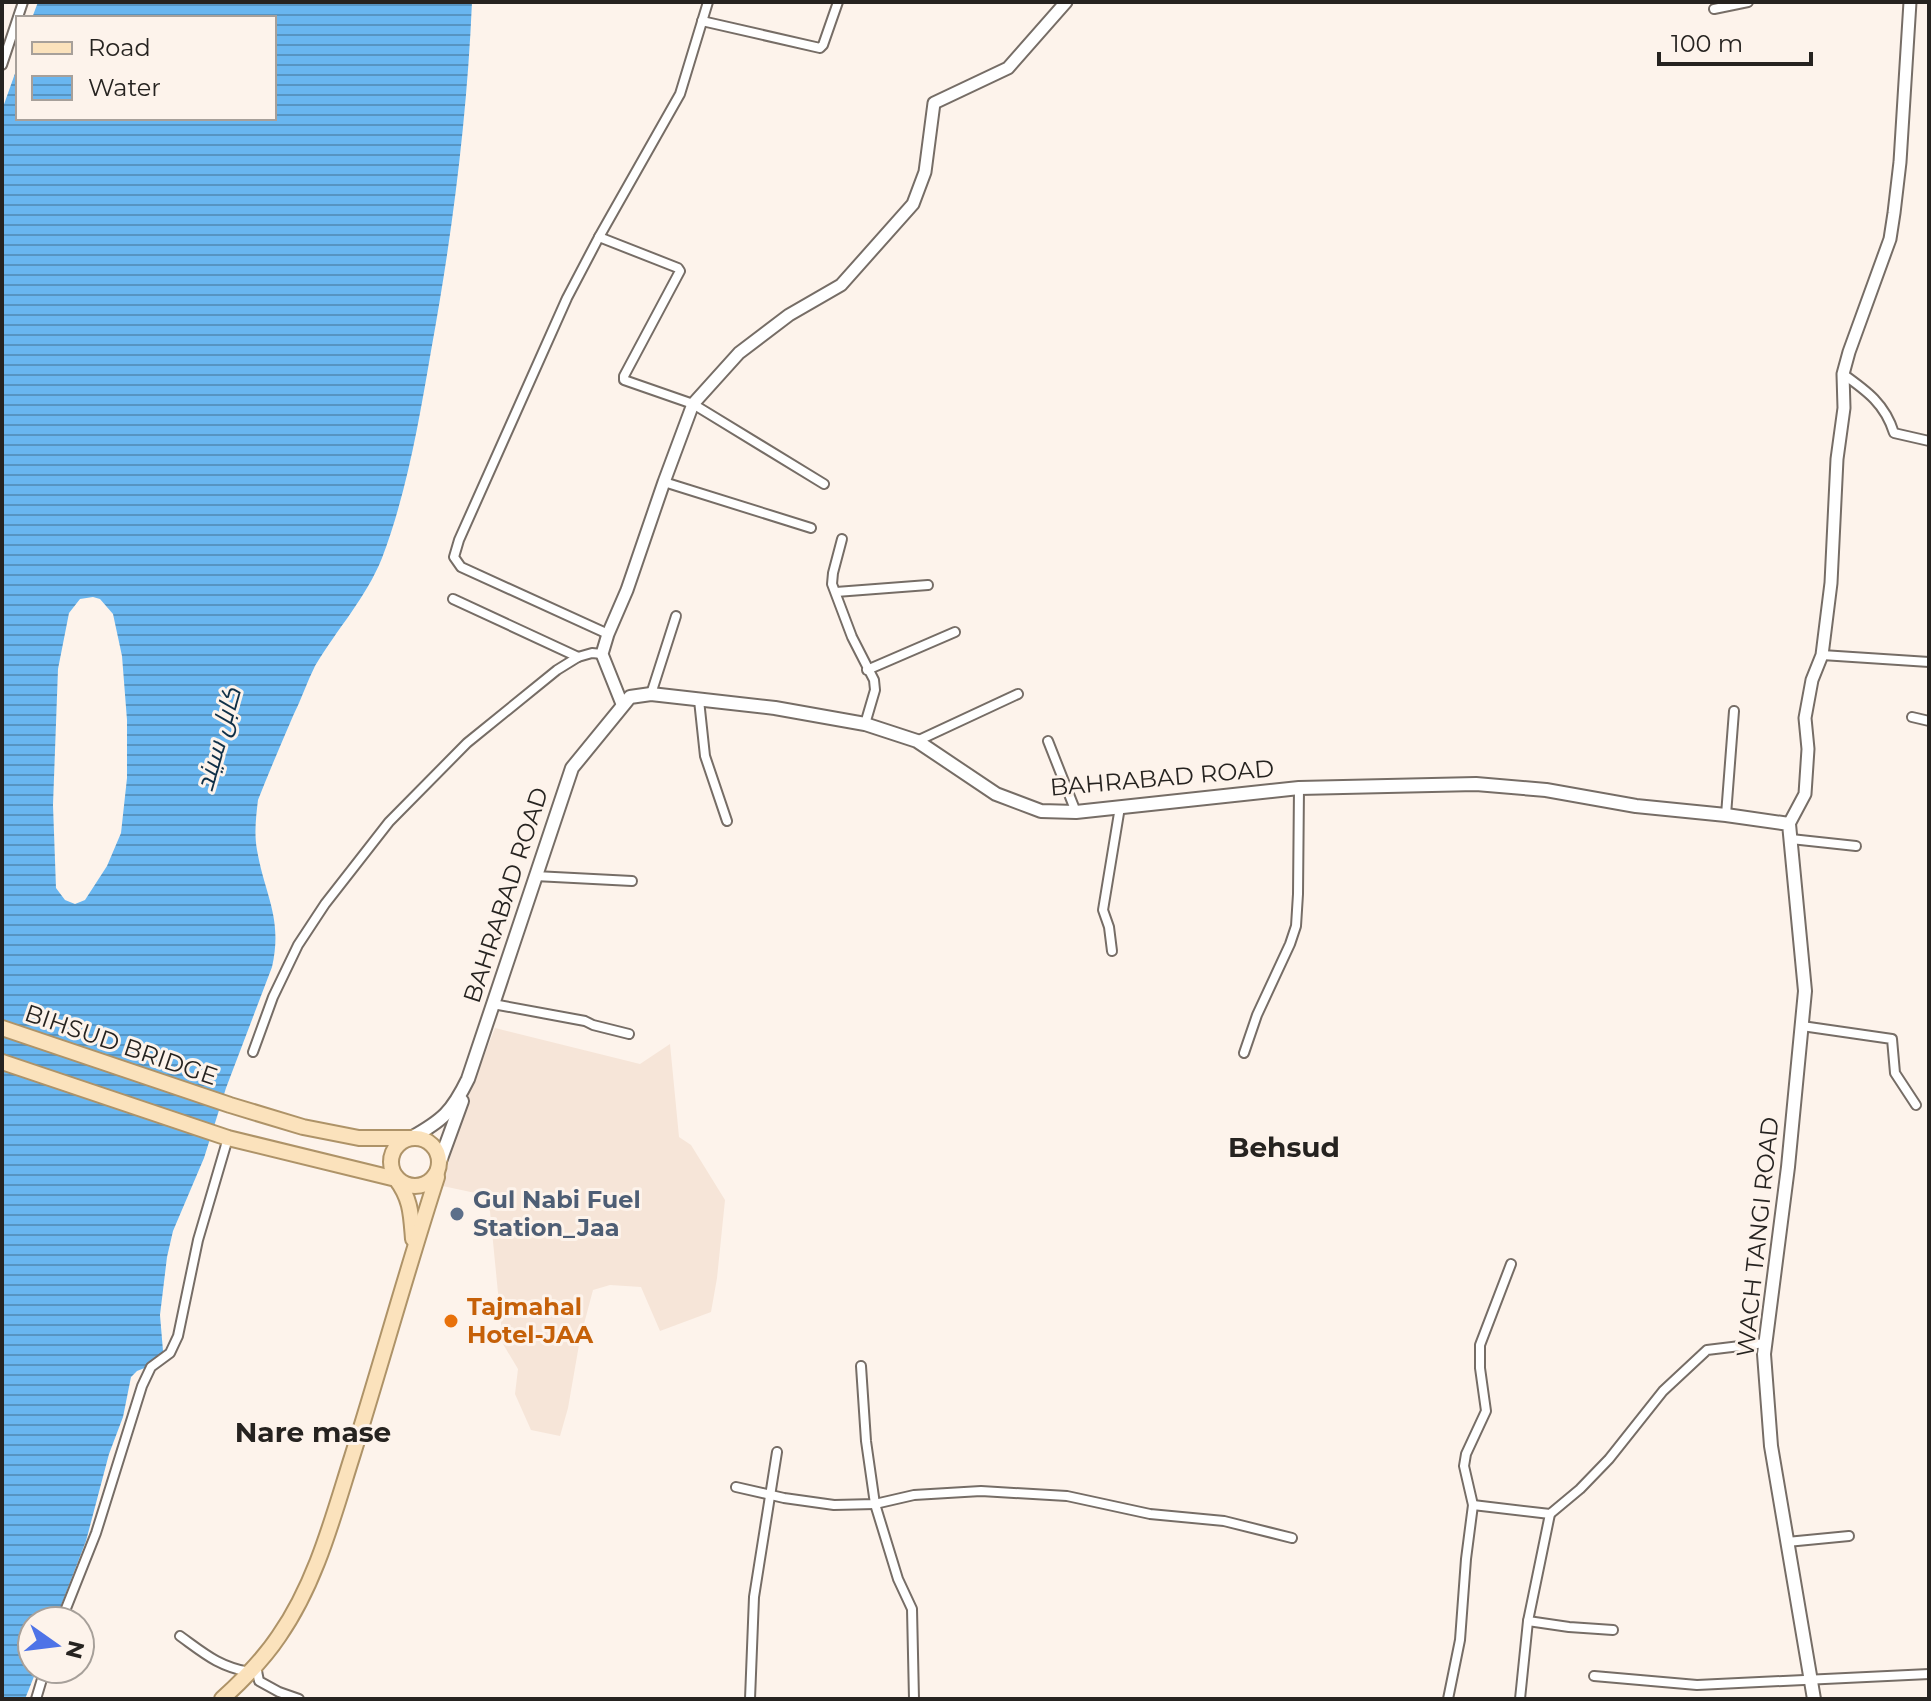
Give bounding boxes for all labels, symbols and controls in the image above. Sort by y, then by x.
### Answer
legend [16,16,276,120]
scale bar [1659,16,1811,66]
text: 100 m [1671,29,1743,58]
text: Road [88,33,151,62]
text: Water [88,73,161,102]
water label: کابل سيند [188,683,248,795]
street label: BAHRABAD ROAD [1049,753,1275,802]
street label: BAHRABAD ROAD [457,783,554,1006]
street label: BIHSUD BRIDGE [21,998,221,1091]
street label: WACH TANGI ROAD [1730,1115,1785,1359]
district label: Behsud [1228,1130,1340,1164]
place label: Gul Nabi Fuel Station_Jaa [473,1185,641,1242]
marker: Gul Nabi Fuel Station_Jaa [448,1205,466,1223]
place label: Tajmahal Hotel-JAA [467,1292,594,1349]
marker: Tajmahal Hotel-JAA [442,1312,460,1330]
district label: Nare mase [235,1415,391,1449]
north arrow [16,1605,96,1685]
text: N [60,1638,90,1662]

